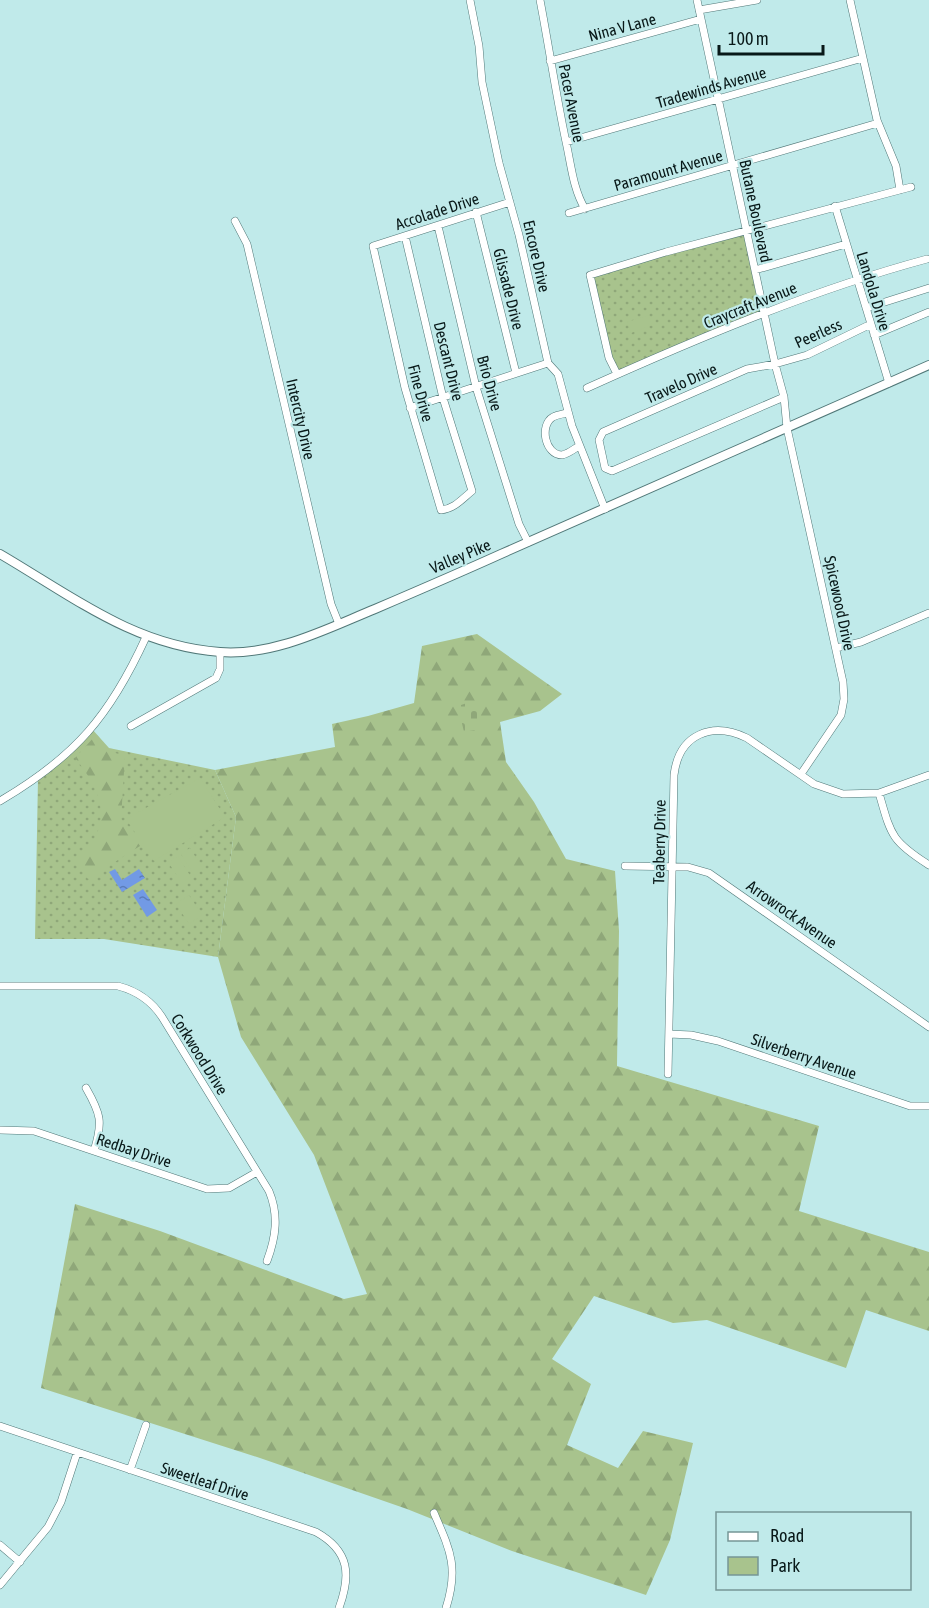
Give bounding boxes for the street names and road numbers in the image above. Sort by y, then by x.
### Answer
street label: Nina V Lane [586,9,658,45]
street label: Pacer Avenue [556,62,588,144]
street label: Tradewinds Avenue [654,63,768,111]
street label: Paramount Avenue [611,146,725,194]
street label: Butane Boulevard [736,158,776,264]
street label: Accolade Drive [393,189,481,233]
street label: Encore Drive [520,218,554,294]
street label: Glissade Drive [490,246,528,332]
street label: Landola Drive [853,249,895,333]
street label: Craycraft Avenue [701,278,800,333]
street label: Peerless [792,315,845,351]
street label: Descant Drive [430,320,468,402]
street label: Brio Drive [474,353,506,413]
street label: Travelo Drive [642,359,720,407]
street label: Fine Drive [405,362,437,424]
street label: Intercity Drive [282,377,319,461]
street label: Valley Pike [427,535,493,578]
street label: Spicewood Drive [820,554,859,652]
street label: Teaberry Drive [649,799,670,885]
street label: Arrowrock Avenue [743,876,841,952]
street label: Corkwood Drive [168,1010,232,1098]
street label: Silverberry Avenue [749,1030,859,1083]
street label: Redbay Drive [94,1129,174,1172]
street label: Sweetleaf Drive [159,1458,251,1504]

